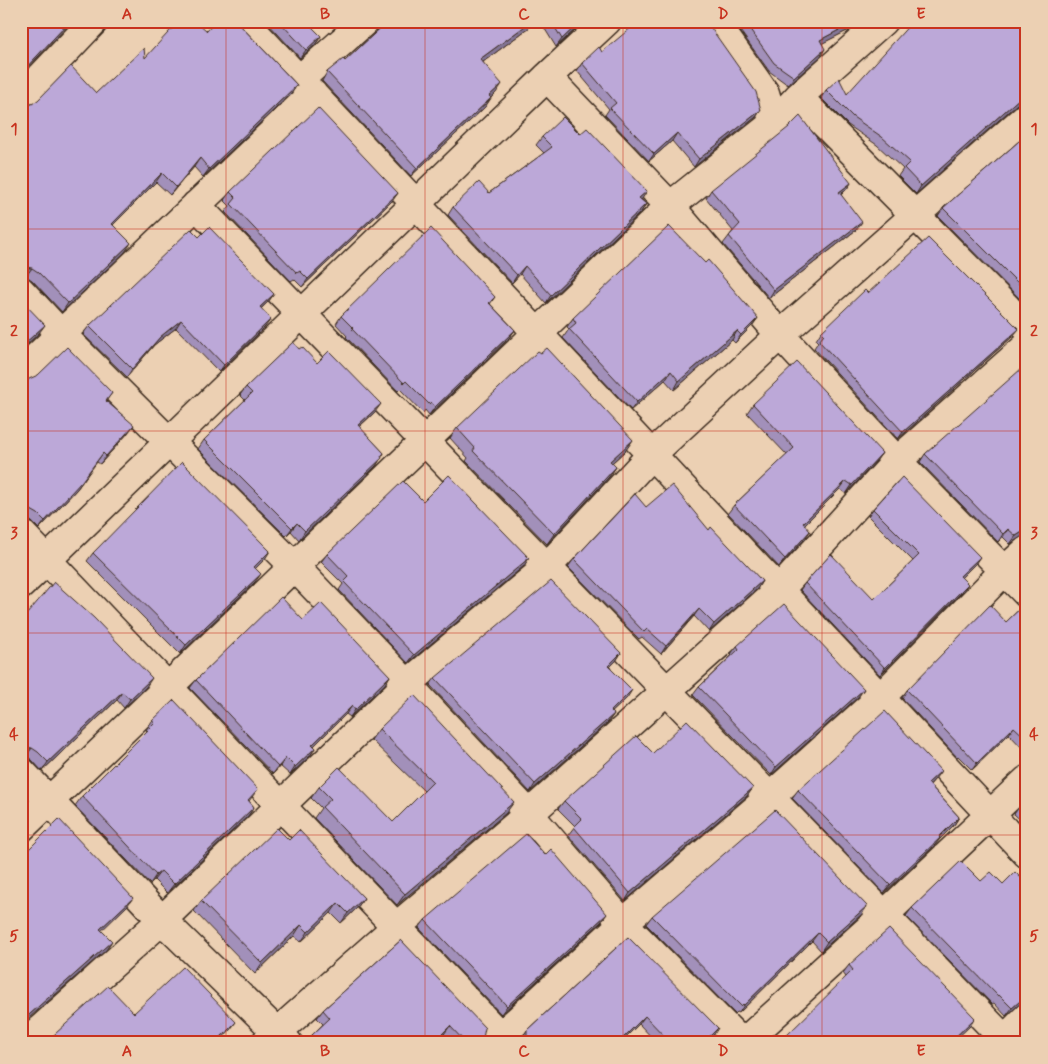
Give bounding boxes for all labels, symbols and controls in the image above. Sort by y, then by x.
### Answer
text: A [122,4,132,25]
text: B [320,4,330,25]
text: C [518,4,530,25]
text: D [717,4,729,25]
text: E [916,4,926,25]
text: 1 [10,119,18,140]
text: 1 [1030,119,1038,140]
text: 2 [10,321,18,342]
text: 2 [1030,321,1038,342]
text: 3 [10,523,18,544]
text: 3 [1030,523,1038,544]
text: 4 [9,724,19,745]
text: 4 [1029,724,1039,745]
text: 5 [9,926,19,947]
text: 5 [1029,926,1039,947]
text: A [122,1041,132,1062]
text: B [320,1041,330,1062]
text: C [518,1041,530,1062]
text: D [717,1041,729,1062]
text: E [916,1041,926,1062]

